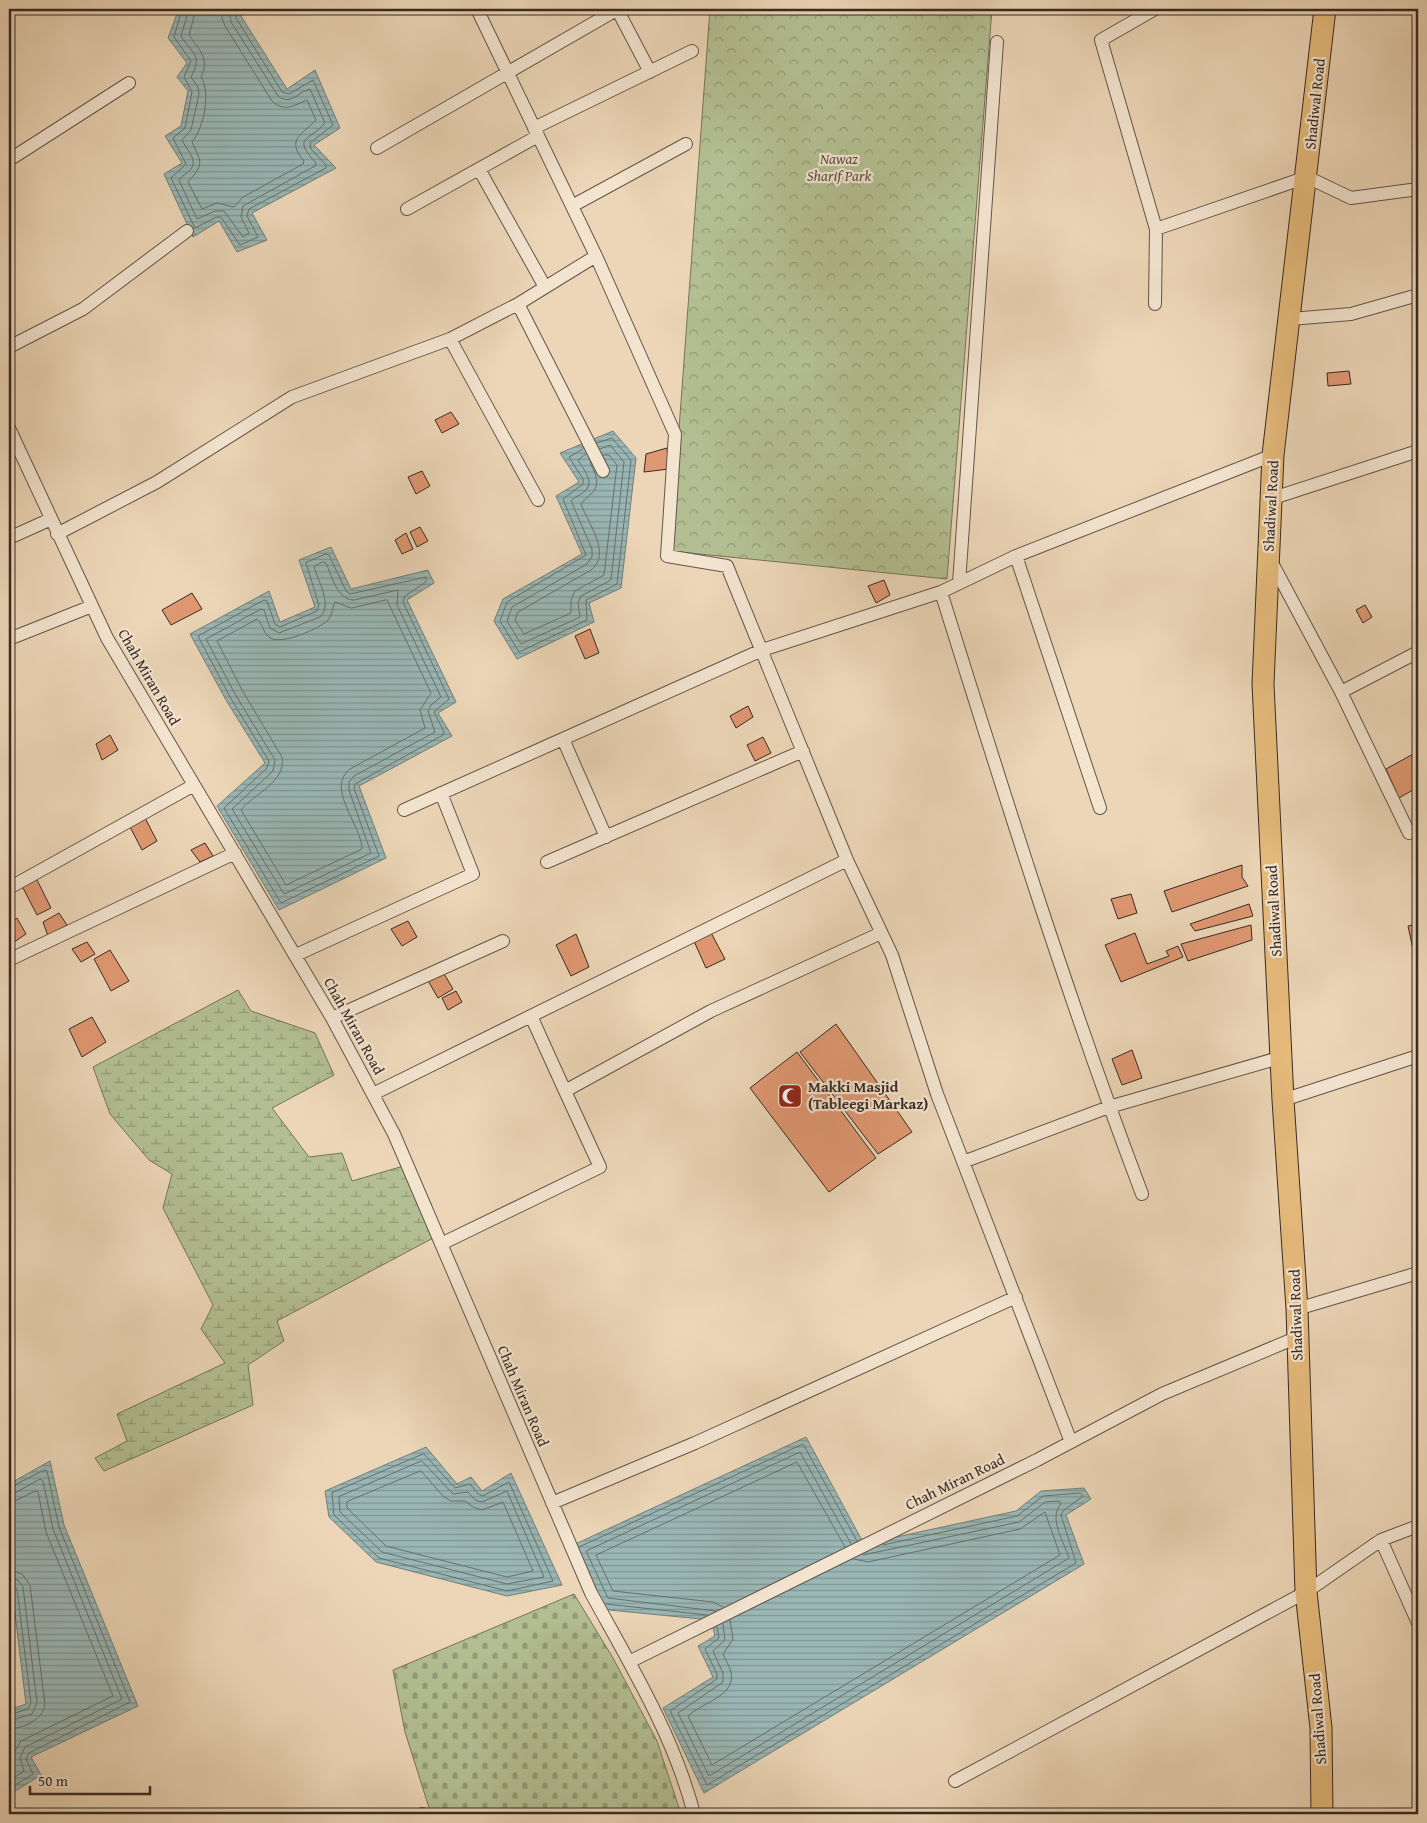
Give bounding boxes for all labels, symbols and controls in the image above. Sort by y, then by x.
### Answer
street label: Shadiwal Road [1299,57,1330,151]
park label: Nawaz Sharif Park [807,148,871,186]
street label: Shadiwal Road [1258,460,1283,552]
street label: Chah Miran Road [113,625,186,729]
street label: Shadiwal Road [1261,865,1286,957]
street label: Chah Miran Road [319,973,390,1078]
place label: Makki Masjid (Tableegi Markaz) [808,1076,928,1114]
mosque icon: Makki Masjid (Tableegi Markaz) [777,1083,803,1109]
street label: Shadiwal Road [1283,1269,1308,1361]
street label: Chah Miran Road [493,1342,554,1450]
street label: Chah Miran Road [902,1448,1008,1515]
street label: Shadiwal Road [1304,1673,1331,1765]
scale bar [30,1763,150,1795]
text: 50 m [38,1770,69,1791]

